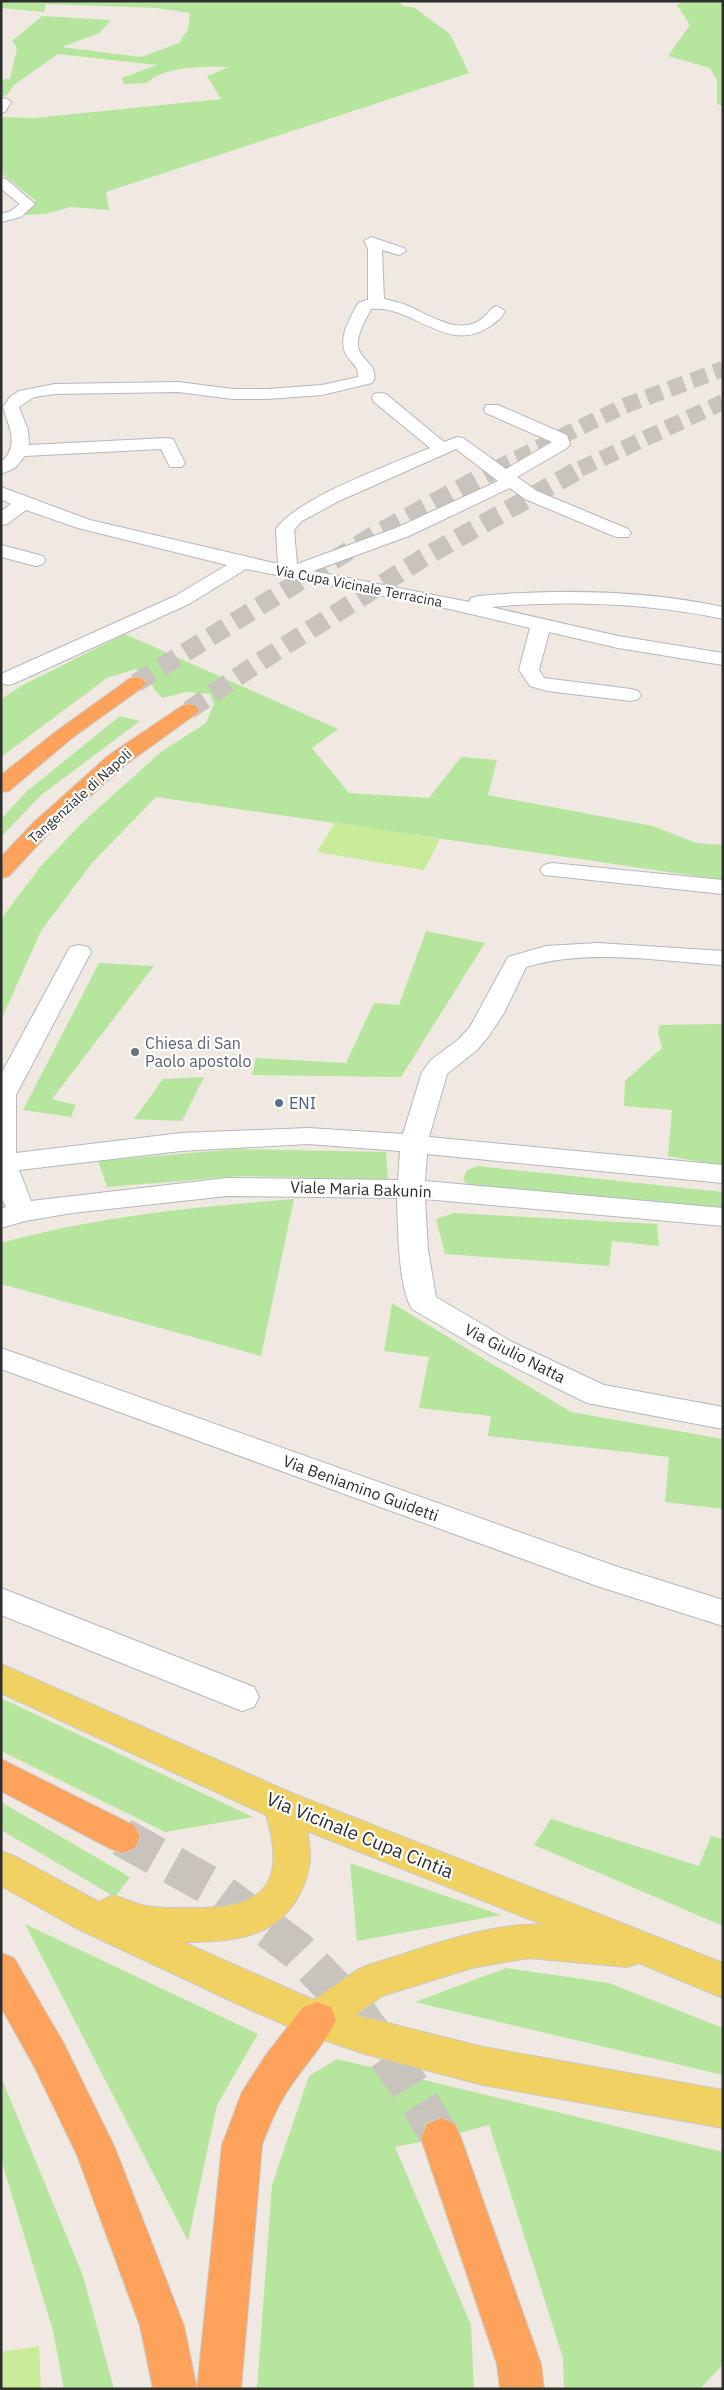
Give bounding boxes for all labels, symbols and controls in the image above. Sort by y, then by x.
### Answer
street label: Via Cupa Vicinale Terracina [274,561,444,611]
street label: Tangenziale di Napoli [24,745,136,847]
place label: Chiesa di San Paolo apostolo [145,1033,251,1071]
marker: Chiesa di San Paolo apostolo [129,1046,141,1058]
place label: ENI [289,1093,316,1113]
marker: ENI [273,1097,285,1109]
street label: Viale Maria Bakunin [290,1177,432,1201]
street label: Via Giulio Natta [461,1319,569,1387]
street label: Via Beniamino Guidetti [280,1451,442,1525]
street label: Via Vicinale Cupa Cintia [263,1786,457,1884]

